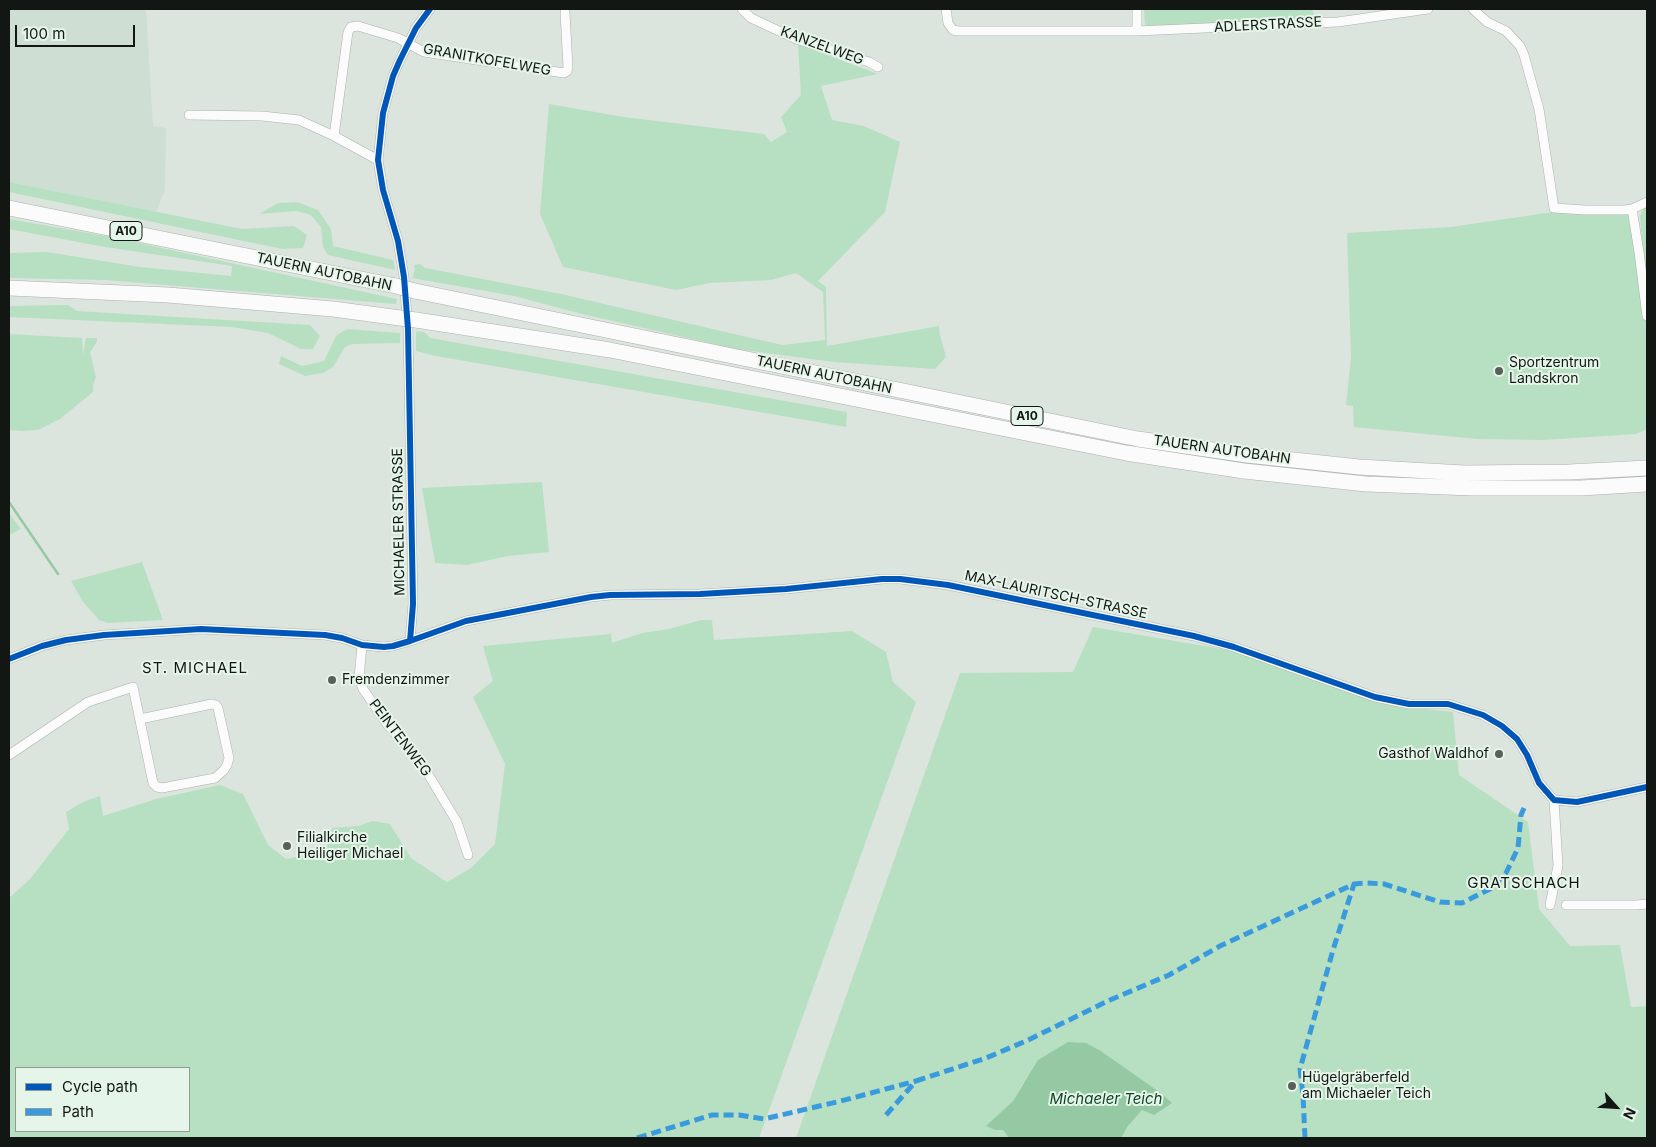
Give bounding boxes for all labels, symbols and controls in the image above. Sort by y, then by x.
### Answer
street label: ADLERSTRASSE [1214,14,1322,36]
scale bar [18,15,138,47]
street label: KANZELWEG [778,23,866,69]
text: 100 m [23,24,65,43]
street label: GRANITKOFELWEG [422,40,552,80]
road number: A10 [110,222,142,240]
street label: TAUERN AUTOBAHN [255,249,393,295]
street label: TAUERN AUTOBAHN [755,352,893,398]
place label: Sportzentrum Landskron [1509,355,1599,388]
marker: Sportzentrum Landskron [1493,365,1505,377]
road number: A10 [1011,406,1043,426]
street label: TAUERN AUTOBAHN [1152,432,1292,468]
street label: MICHAELER STRASSE [389,448,409,596]
street label: MAX-LAURITSCH-STRASSE [963,567,1149,623]
district label: ST. MICHAEL [141,659,249,677]
place label: Fremdenzimmer [342,672,449,688]
marker: Fremdenzimmer [326,674,338,686]
street label: PEINTENWEG [366,696,434,780]
place label: Gasthof Waldhof [1378,746,1489,762]
marker: Gasthof Waldhof [1493,748,1505,760]
place label: Filialkirche Heiliger Michael [297,830,403,862]
marker: Filialkirche Heiliger Michael [281,840,293,852]
district label: GRATSCHACH [1466,874,1582,892]
legend [15,1067,190,1132]
place label: Hügelgräberfeld am Michaeler Teich [1302,1070,1431,1102]
text: Cycle path [62,1077,138,1096]
marker: Hügelgräberfeld am Michaeler Teich [1286,1080,1298,1092]
north arrow [1591,1082,1641,1132]
water label: Michaeler Teich [1050,1090,1162,1108]
text: Path [62,1102,94,1121]
text: N [1620,1105,1640,1122]

